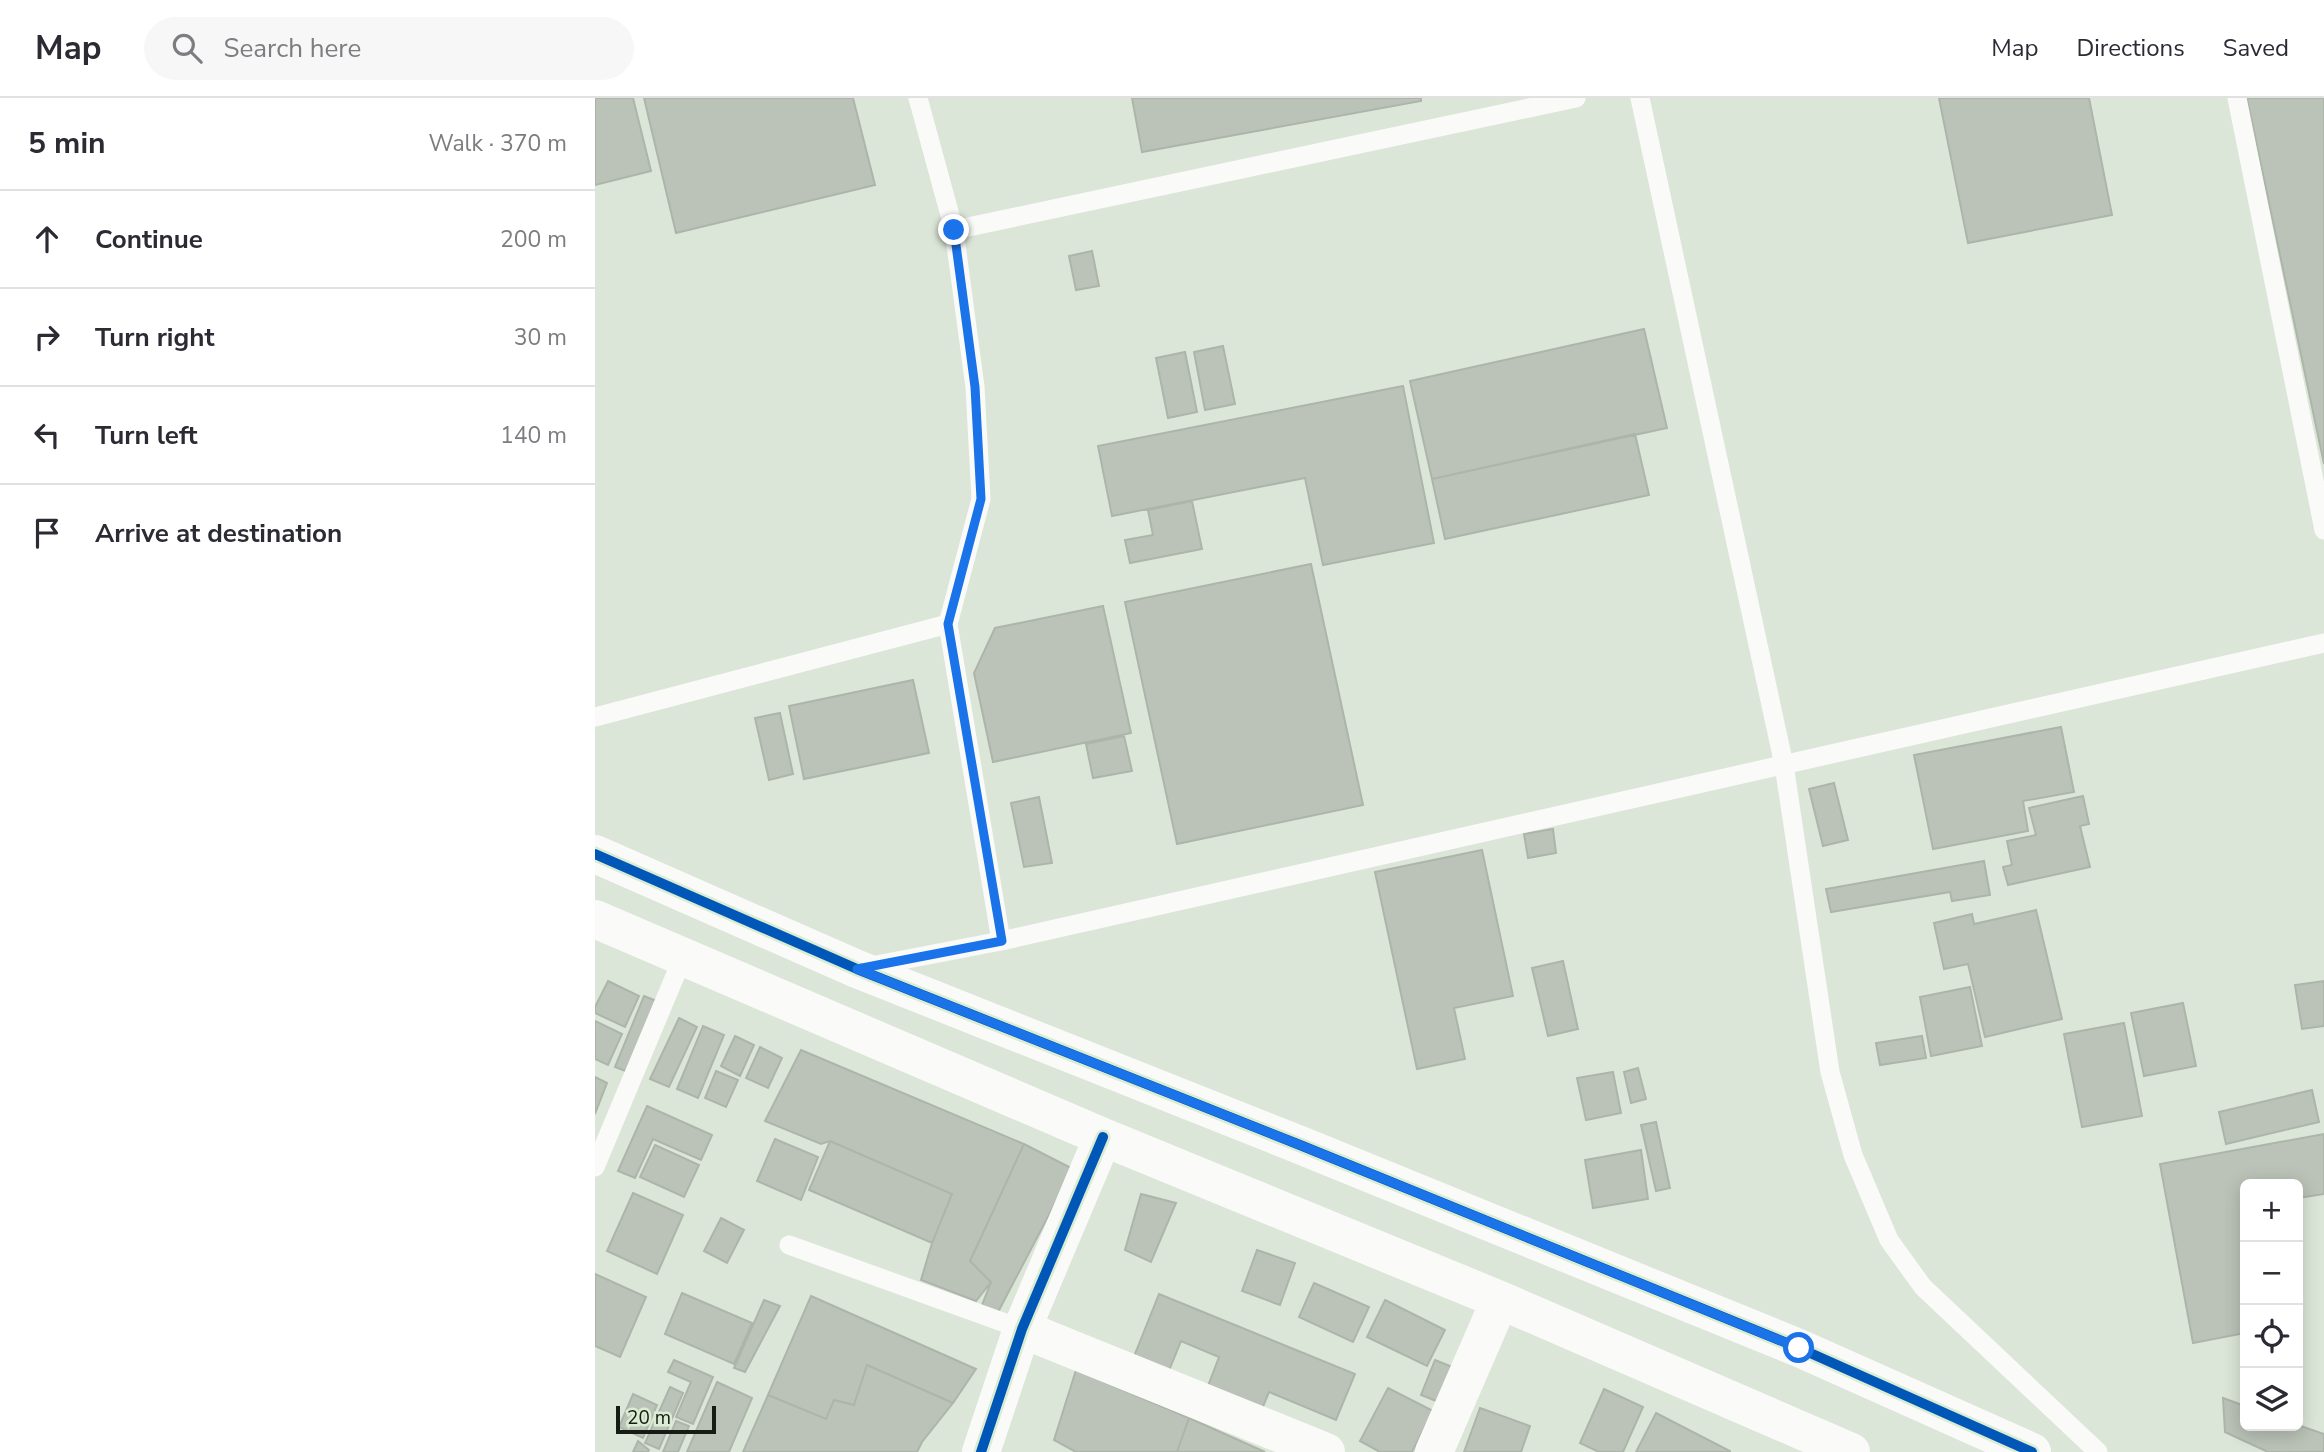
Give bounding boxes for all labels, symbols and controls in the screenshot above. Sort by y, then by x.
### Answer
search box [144,17,634,80]
text: Map [35,26,102,71]
icon: search [168,29,206,67]
text: Search here [224,31,361,66]
text: Map [1991,32,2038,64]
text: Directions [2076,32,2185,64]
text: Saved [2223,32,2289,64]
text: 5 min [28,123,106,164]
text: Walk · 370 m [428,128,567,159]
route end [938,214,969,245]
icon: ahead [28,220,66,258]
text: Continue [95,222,203,257]
text: 200 m [500,224,567,255]
icon: right [28,318,66,356]
text: Turn right [95,320,214,355]
text: 30 m [514,322,567,353]
icon: left [28,416,66,454]
text: Turn left [95,418,198,453]
text: 140 m [500,420,567,451]
icon: arrive [28,514,66,552]
text: Arrive at destination [95,516,342,551]
map controls [2240,1179,2303,1431]
button: + [2240,1179,2303,1242]
button: − [2240,1242,2303,1305]
button: locate [2240,1305,2303,1368]
route start [1783,1332,1814,1363]
button: layers [2240,1368,2303,1431]
scale bar [616,1403,716,1435]
text: 20 m [627,1405,671,1431]

